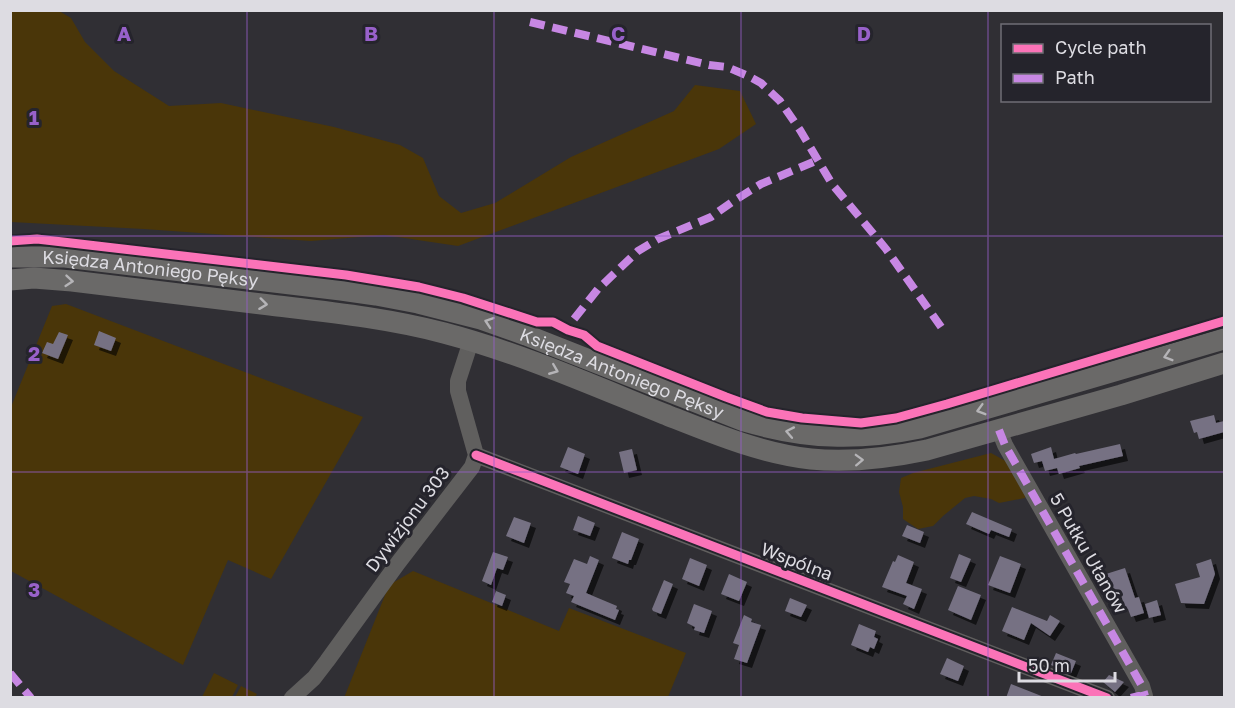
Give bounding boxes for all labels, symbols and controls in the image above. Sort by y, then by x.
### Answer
text: A [117,21,131,45]
text: B [364,21,378,45]
text: C [611,21,625,45]
text: D [857,21,871,45]
legend [1001,24,1211,102]
text: Cycle path [1055,36,1147,58]
text: Path [1055,66,1095,88]
text: 1 [29,105,39,129]
street label: Księdza Antoniego Pęksy [42,246,260,291]
one-way arrow [64,274,73,287]
one-way arrow [258,297,267,310]
one-way arrow [484,317,495,329]
street label: Księdza Antoniego Pęksy [517,323,727,423]
text: 2 [28,341,40,365]
one-way arrow [1164,349,1174,361]
one-way arrow [547,363,558,375]
one-way arrow [976,403,986,416]
one-way arrow [785,426,795,439]
one-way arrow [855,453,864,466]
street label: Dywizjonu 303 [360,462,454,576]
street label: 5 Pułku Ułanów [1046,489,1132,617]
street label: Wspólna [758,537,836,585]
text: 3 [28,577,40,601]
scale bar [1019,645,1115,683]
text: 50 m [1028,654,1070,676]

